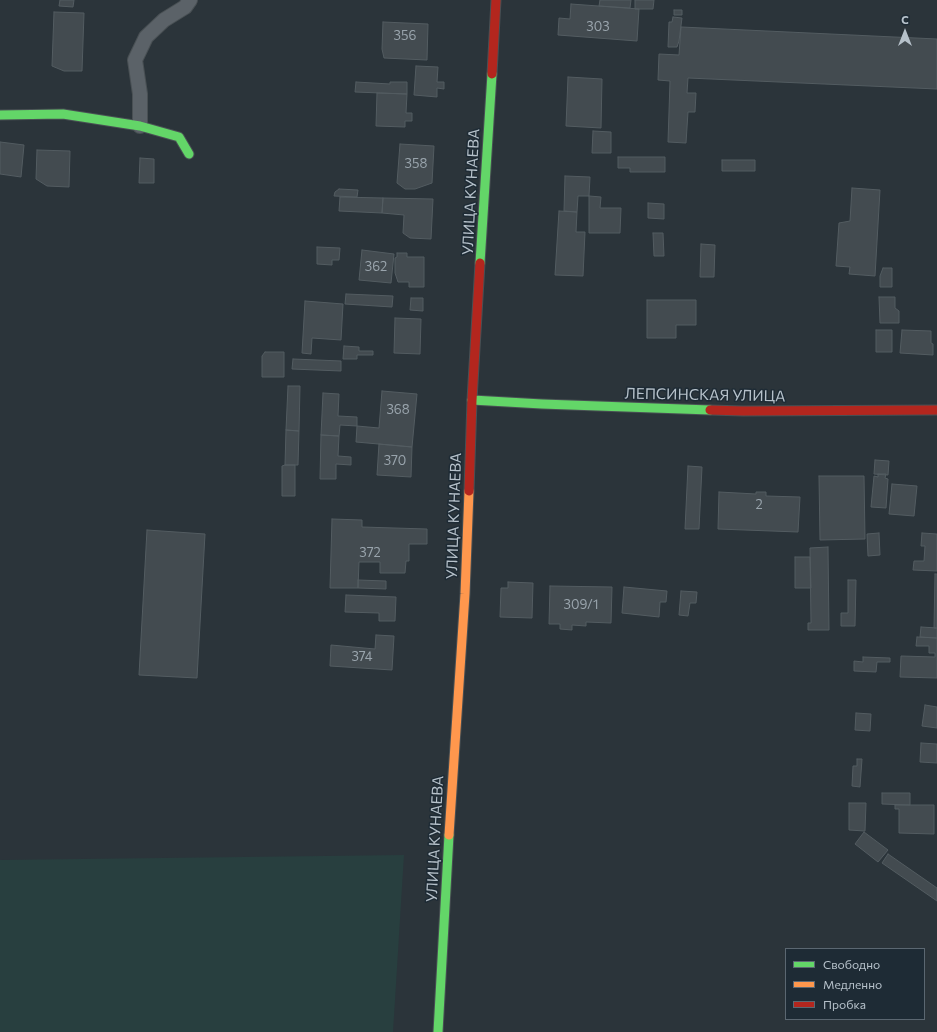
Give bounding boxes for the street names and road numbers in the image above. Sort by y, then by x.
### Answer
street label: УЛИЦА КУНАЕВА [459,128,483,256]
street label: ЛЕПСИНСКАЯ УЛИЦА [624,385,786,405]
street label: УЛИЦА КУНАЕВА [443,452,465,580]
street label: УЛИЦА КУНАЕВА [423,775,447,903]

